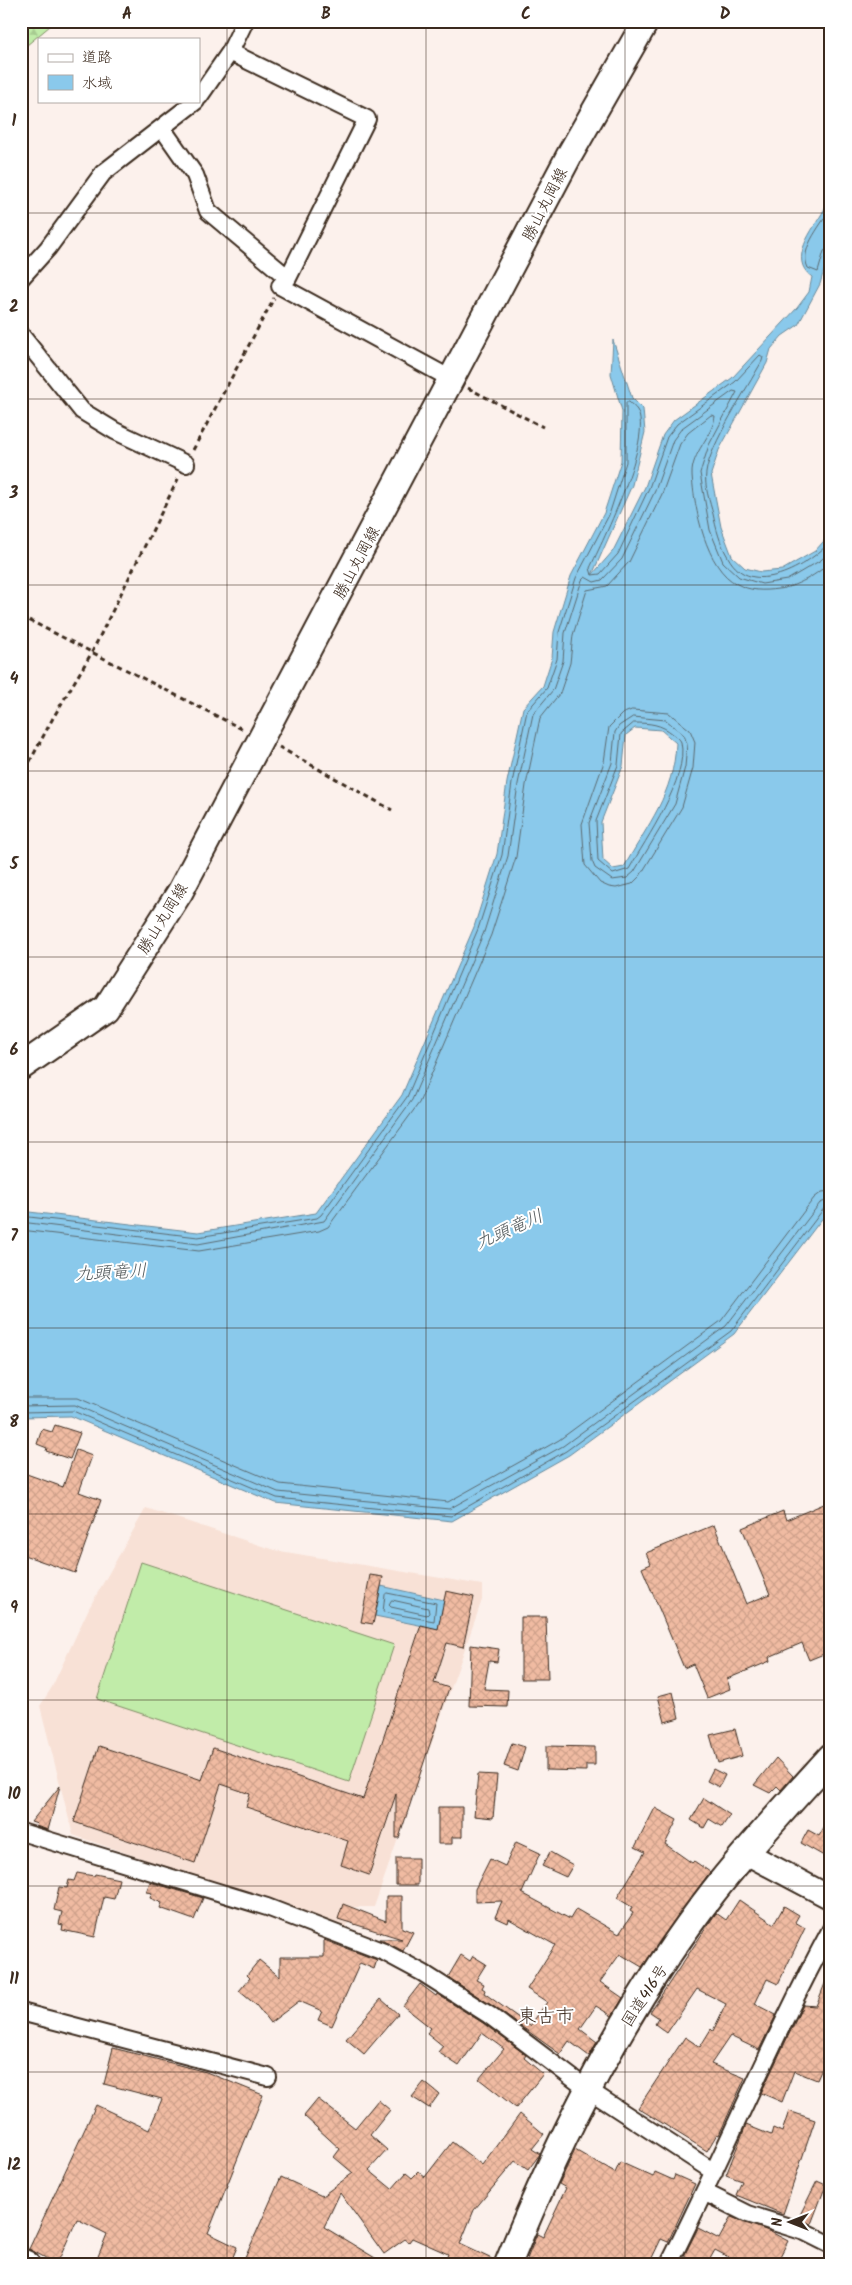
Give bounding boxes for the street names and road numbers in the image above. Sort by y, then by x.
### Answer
street label: 勝山丸岡線 [516,163,575,246]
street label: 勝山丸岡線 [328,522,387,604]
street label: 勝山丸岡線 [131,878,195,959]
street label: 国道416号 [616,1959,675,2032]

